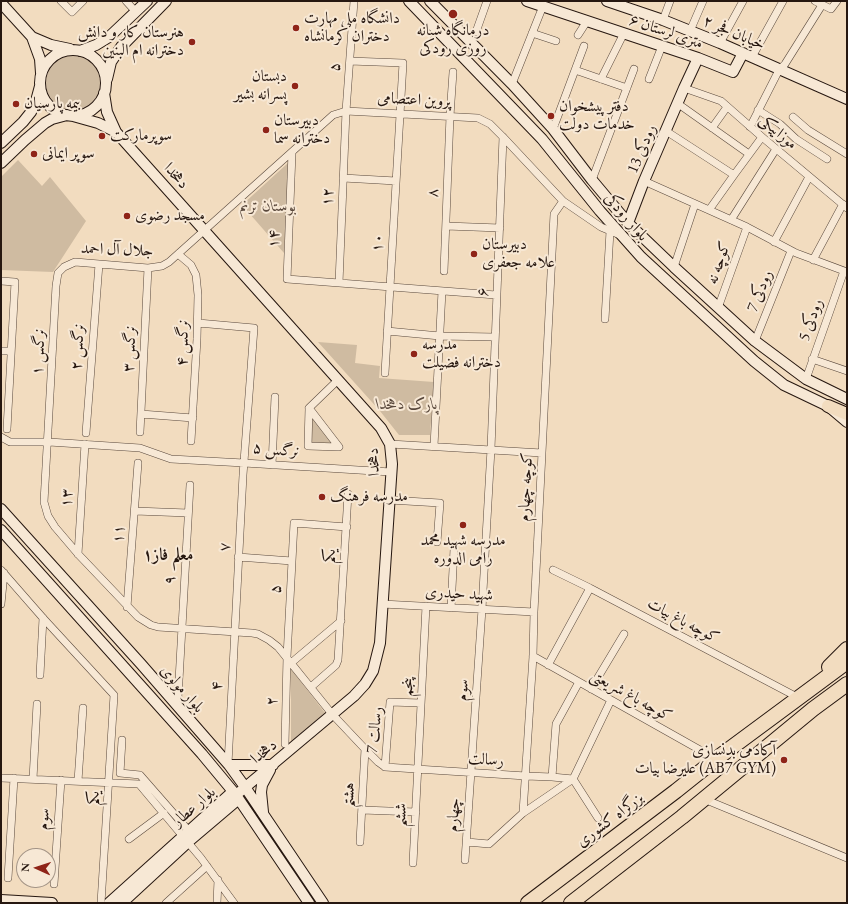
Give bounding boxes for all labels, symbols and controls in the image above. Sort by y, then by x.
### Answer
marker: درمانگاه شبانه روزی رودکی [447,8,459,20]
place label: دانشگاه ملی مهارت دختران کرمانشاه [304,9,400,47]
street label: ۶ متری لرستان [627,10,705,54]
street label: خیابان فجر ۲ [700,11,768,55]
place label: درمانگاه شبانه روزی رودکی [417,21,489,59]
place label: هنرستان کار و دانش دخترانه ام البنین [78,23,184,61]
marker: دانشگاه ملی مهارت دختران کرمانشاه [291,23,301,33]
marker: هنرستان کار و دانش دخترانه ام البنین [187,37,197,47]
street label: ۵ [325,62,345,72]
place label: دبستان پسرانه بشير [234,67,287,105]
marker: دبستان پسرانه بشير [290,81,300,91]
street label: پروین اعتصامی [377,88,451,112]
place label: بیمه پارسیان [24,94,80,114]
place label: دفتر پیشخوان خدمات دولت [559,97,635,135]
marker: بیمه پارسیان [11,99,21,109]
street label: موزاییکی [755,110,801,154]
place label: دبیرستان دخترانه سما [274,111,330,149]
marker: دفتر پیشخوان خدمات دولت [546,111,556,121]
street label: رودکی 13 [623,122,661,176]
marker: دبیرستان دخترانه سما [261,125,271,135]
place label: سوپرمارکت [110,126,172,146]
marker: سوپرمارکت [97,131,107,141]
place label: سوپر ایمانی [42,144,95,164]
marker: سوپر ایمانی [29,149,39,159]
street label: دهخدا [159,159,193,193]
street label: ۱۲ [318,187,338,207]
street label: ۸ [423,188,443,198]
street label: بلوار رودکی [600,189,652,245]
park label: بوستان ترنم [240,197,296,217]
place label: مسجد رضوی [135,206,205,226]
marker: مسجد رضوی [122,211,132,221]
street label: ۱۴ [264,229,284,249]
street label: ۱۰ [368,233,388,253]
place label: دبیرستان علامه جعفری [482,235,555,273]
street label: جلال آل احمد [80,239,154,261]
street label: کوچه نه [703,239,735,287]
marker: دبیرستان علامه جعفری [469,249,479,259]
street label: رودکی 7 [743,267,777,315]
street label: ۶ [473,287,493,297]
street label: رودکی 5 [795,296,827,344]
street label: نرگس ۴ [173,319,193,367]
street label: نرگس ۲ [67,323,89,371]
street label: نرگس ۳ [119,325,141,373]
street label: نرگس ۱ [28,328,50,376]
place label: مدرسه دخترانه فضيلت [422,335,501,373]
marker: مدرسه دخترانه فضيلت [409,349,419,359]
park label: پارک دهخدا [376,395,438,415]
street label: نرگس ۵ [252,438,300,462]
street label: دهخدا [364,447,384,477]
street label: کوچه چهارم [515,452,537,522]
place label: مدرسه فرهنگ [330,487,408,507]
street label: ۱۳ [57,488,77,508]
marker: مدرسه فرهنگ [317,492,327,502]
marker: مدرسه شهید محمد رامی الدوره [458,520,468,530]
street label: ۱۱ [109,524,129,544]
place label: مدرسه شهید محمد رامی الدوره [420,531,506,569]
street label: ۷ [215,542,235,552]
district label: معلم فاز۱ [143,545,193,565]
street label: یکم [320,548,340,564]
street label: ۹ [160,575,180,585]
street label: شهید حیدری [425,583,493,605]
street label: ۵ [266,584,286,594]
street label: کوچه باغ بیات [644,594,722,648]
street label: بلوار مولوی [156,661,208,717]
street label: کوچه باغ شریعتی [587,666,675,726]
street label: پنجم [398,677,418,697]
street label: سوم [453,678,473,702]
street label: ۴ [207,681,227,691]
street label: ۲ [262,696,282,706]
street label: رسالت 7 [363,706,387,754]
street label: دهخدا [247,736,281,768]
place label: آکادمی بدنسازی علیرضا بیات (AB7 GYM) [635,741,776,779]
street label: رسالت [467,749,505,771]
marker: آکادمی بدنسازی علیرضا بیات (AB7 GYM) [779,755,789,765]
street label: هشتم [339,782,359,808]
street label: بلوار عطار [168,783,220,831]
street label: بزرگراه کشوری [573,789,647,851]
street label: یکم [84,790,104,806]
street label: چهارم [443,797,465,833]
street label: ششم [391,802,411,828]
street label: سوم [34,807,54,831]
north arrow [16,848,56,888]
text: N [18,863,32,872]

